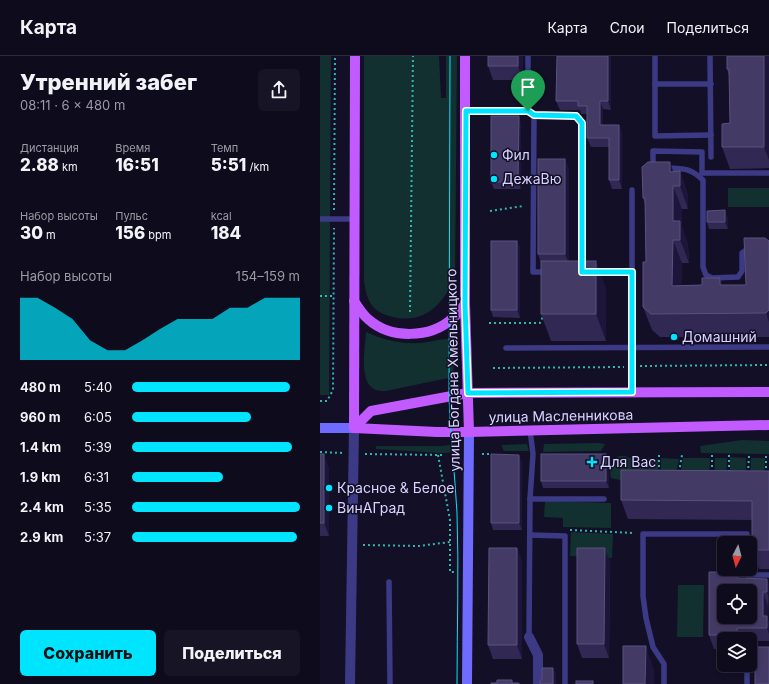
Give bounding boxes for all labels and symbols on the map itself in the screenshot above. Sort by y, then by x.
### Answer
pin [511,70,545,111]
place label: Фил [502,146,530,163]
marker: Фил [489,150,499,160]
place label: ДежаВю [502,170,562,187]
marker: ДежаВю [489,174,499,184]
street label: улица Богдана Хмельницкого [442,268,463,472]
place label: Домашний [682,328,757,345]
marker: Домашний [669,332,679,342]
street label: улица Масленникова [488,406,633,425]
place label: Для Вас [600,453,656,470]
marker: Для Вас [587,457,597,467]
place label: Красное & Белое [337,479,455,496]
marker: Красное & Белое [324,483,334,493]
place label: ВинАГрад [337,499,405,516]
marker: ВинАГрад [324,503,334,513]
north arrow [717,536,757,576]

